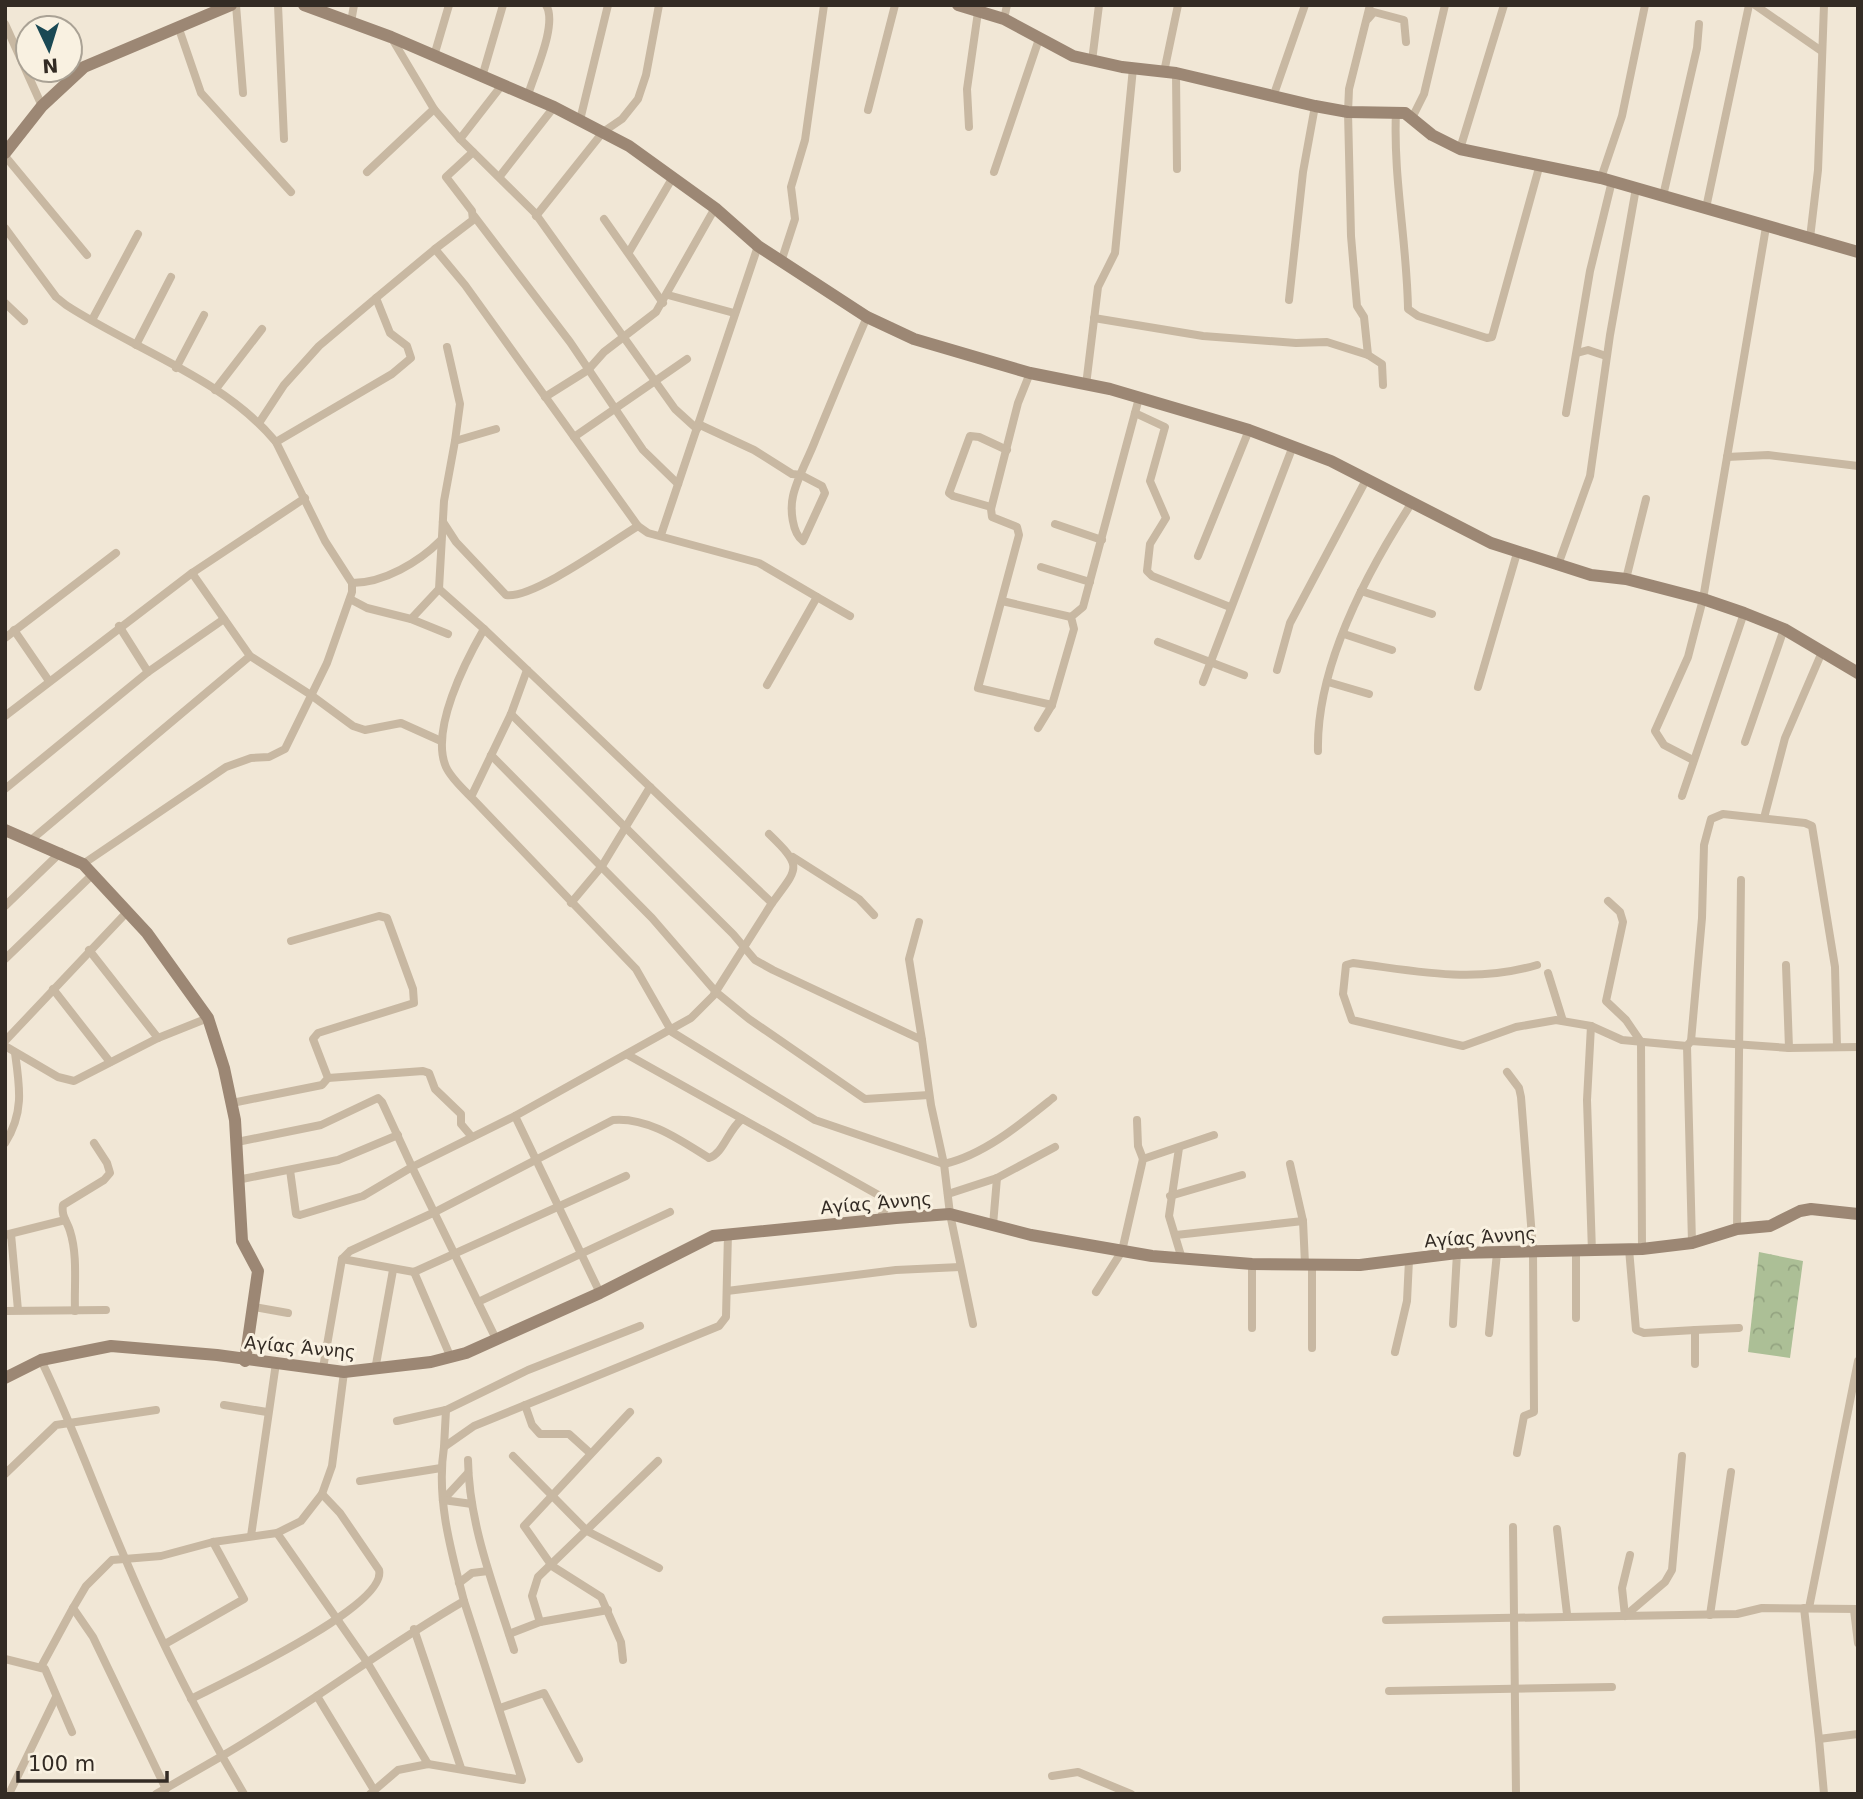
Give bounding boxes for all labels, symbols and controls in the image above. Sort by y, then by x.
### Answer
north arrow [14,14,84,84]
text: N [41,54,59,77]
street label: Αγίας Άννης [819,1188,933,1218]
street label: Αγίας Άννης [1424,1223,1536,1251]
street label: Αγίας Άννης [243,1332,357,1362]
scale bar [18,1740,166,1784]
text: 100 m [28,1752,95,1776]

